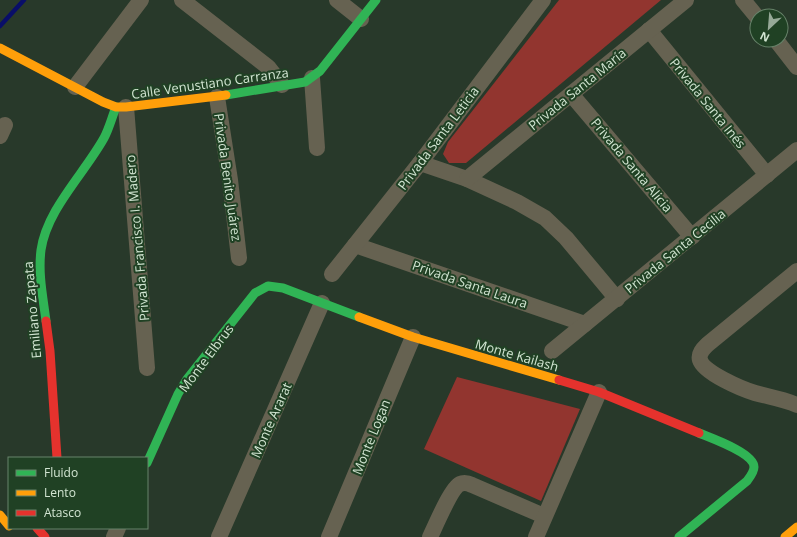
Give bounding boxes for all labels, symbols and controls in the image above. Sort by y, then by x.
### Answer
north arrow [749,8,789,48]
text: N [757,29,772,46]
street label: Privada Santa María [524,44,630,134]
street label: Privada Santa Inés [666,54,750,152]
street label: Calle Venustiano Carranza [130,63,290,103]
street label: Privada Santa Leticia [393,83,483,193]
street label: Privada Benito Juárez [210,112,246,242]
street label: Privada Santa Alicia [587,114,677,216]
street label: Privada Francisco I. Madero [121,154,153,322]
street label: Privada Santa Cecilia [621,205,729,297]
street label: Privada Santa Laura [410,256,530,312]
street label: Emiliano Zapata [19,261,45,359]
street label: Monte Elbrus [175,320,237,396]
street label: Monte Kailash [473,335,561,375]
street label: Monte Ararat [246,379,296,461]
street label: Monte Logan [348,397,394,477]
legend [8,457,148,529]
text: Fluido [44,464,78,481]
text: Lento [44,484,76,501]
text: Atasco [44,504,81,521]

